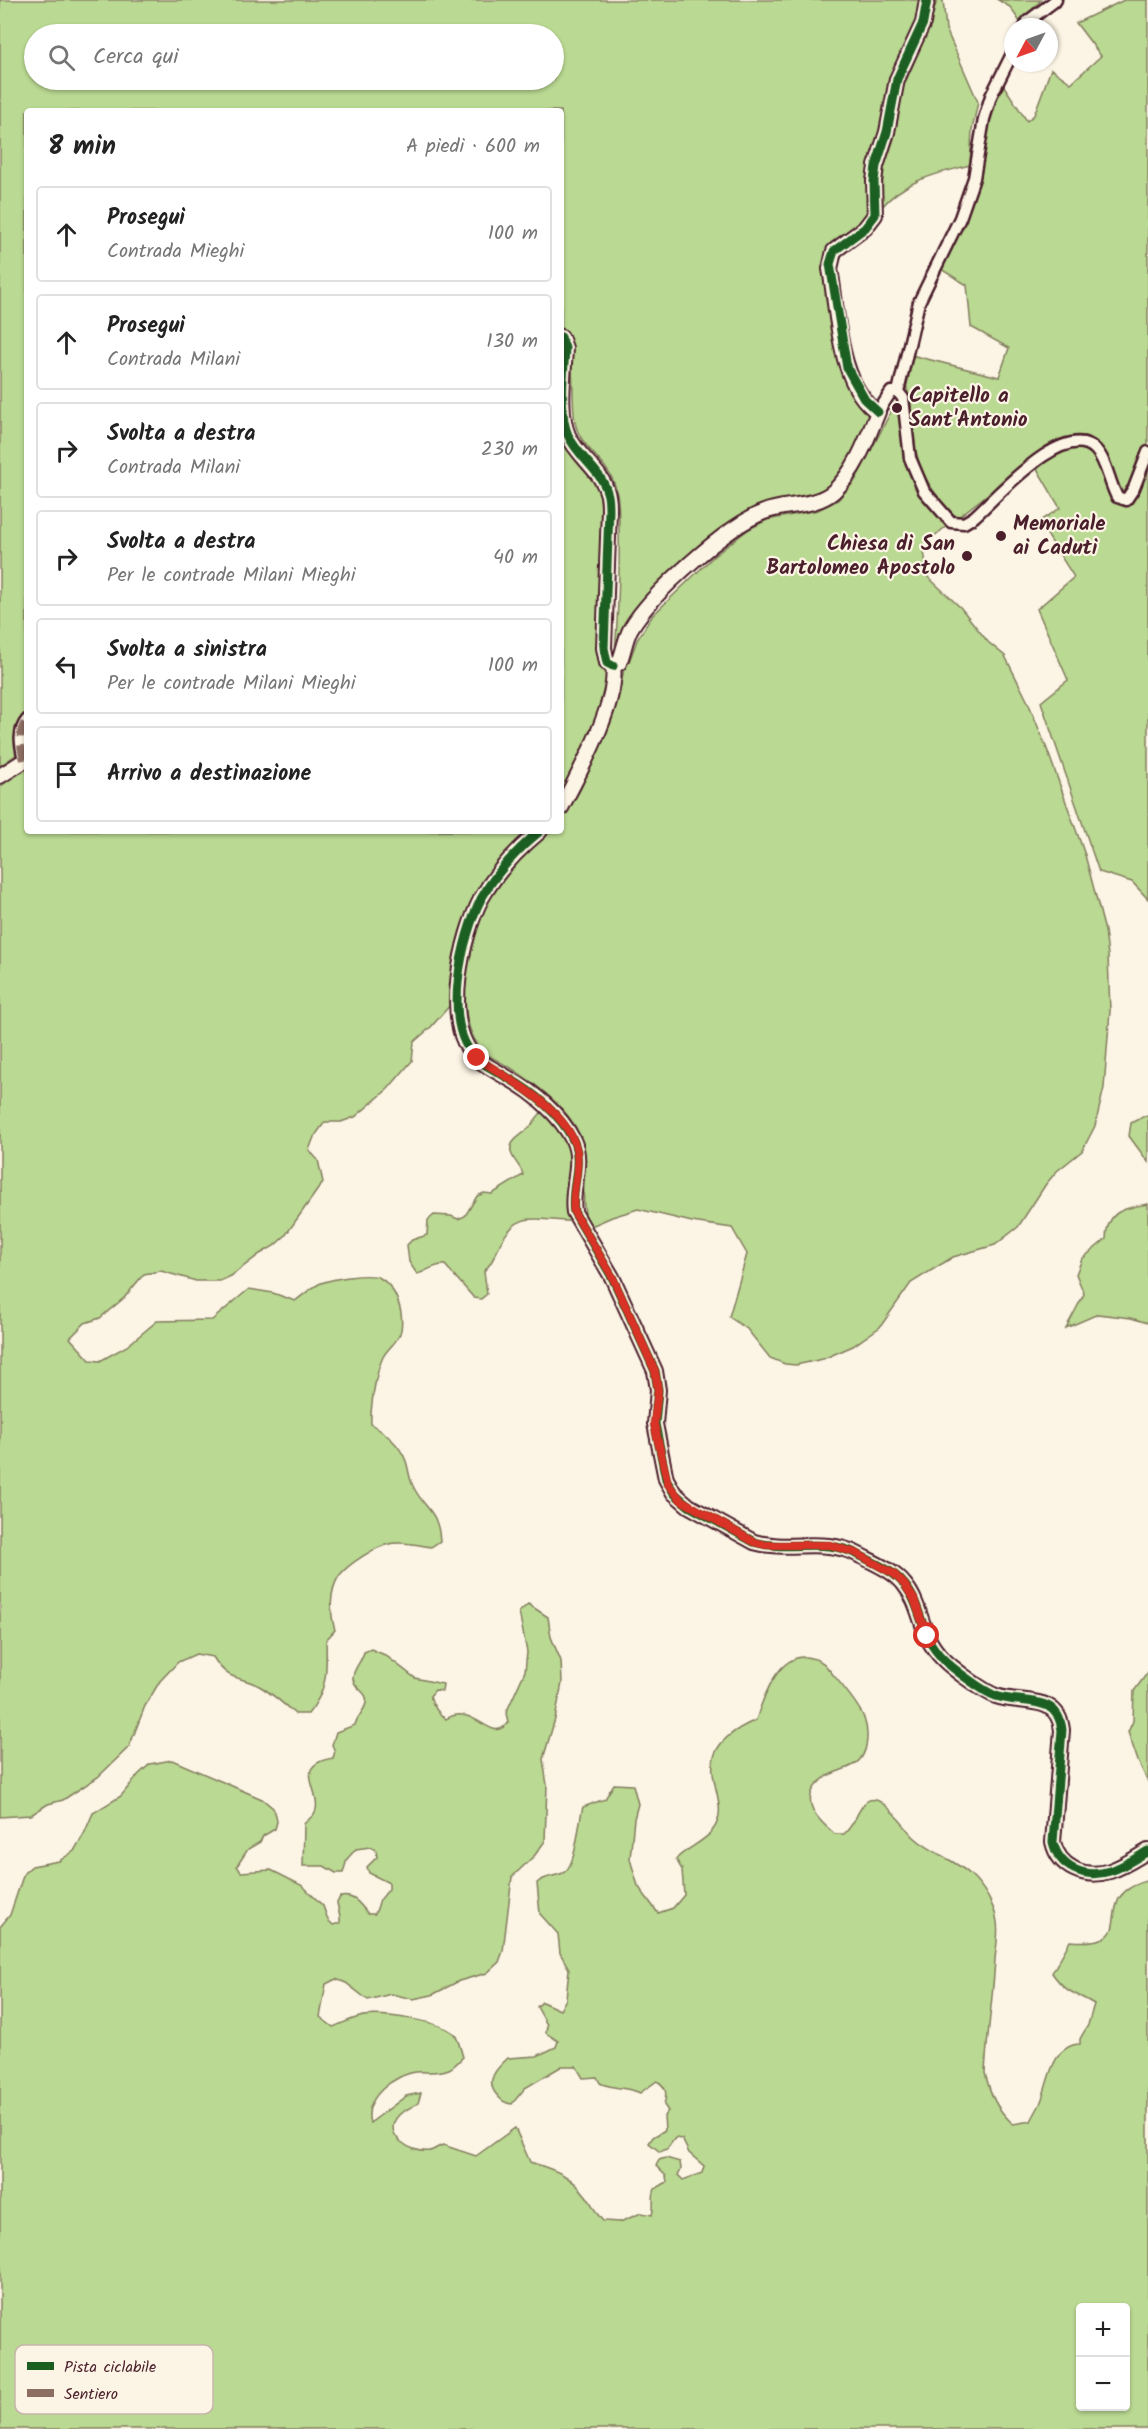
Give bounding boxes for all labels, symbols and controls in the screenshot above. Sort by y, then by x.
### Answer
north arrow [1004,18,1058,72]
search box [24,24,564,90]
text: Cerca qui [93,40,179,75]
icon: search [45,41,78,74]
text: 8 min [48,126,116,168]
text: A piedi · 600 m [406,131,540,163]
text: Prosegui [107,201,185,236]
icon: ahead [50,218,83,251]
text: 100 m [488,218,538,250]
text: Contrada Mieghi [107,236,244,268]
text: Prosegui [107,309,185,344]
icon: ahead [50,326,83,359]
text: 130 m [486,326,538,358]
text: Contrada Milani [107,344,240,376]
place label: Capitello a Sant'Antonio [909,380,1028,437]
marker: Capitello a Sant'Antonio [890,401,904,415]
text: Svolta a destra [107,417,256,452]
icon: right [50,434,83,467]
text: 230 m [481,434,538,466]
text: Contrada Milani [107,452,240,484]
place label: Memoriale ai Caduti [1013,508,1106,565]
text: Svolta a destra [107,525,256,560]
place label: Chiesa di San Bartolomeo Apostolo [766,528,955,585]
marker: Memoriale ai Caduti [994,529,1008,543]
icon: right [50,542,83,575]
text: 40 m [493,542,538,574]
marker: Chiesa di San Bartolomeo Apostolo [960,549,974,563]
text: Per le contrade Milani Mieghi [107,560,356,592]
text: Svolta a sinistra [107,633,267,668]
icon: left [50,650,83,683]
text: 100 m [488,650,538,682]
text: Per le contrade Milani Mieghi [107,668,356,700]
text: Arrivo a destinazione [107,757,311,792]
icon: arrive [50,758,83,791]
route end [463,1044,489,1070]
route start [913,1622,939,1648]
map controls [1076,2303,1130,2411]
button: + [1076,2303,1130,2357]
legend [15,2345,213,2414]
text: Pista ciclabile [64,2355,156,2380]
button: − [1076,2357,1130,2411]
text: Sentiero [64,2382,118,2407]

